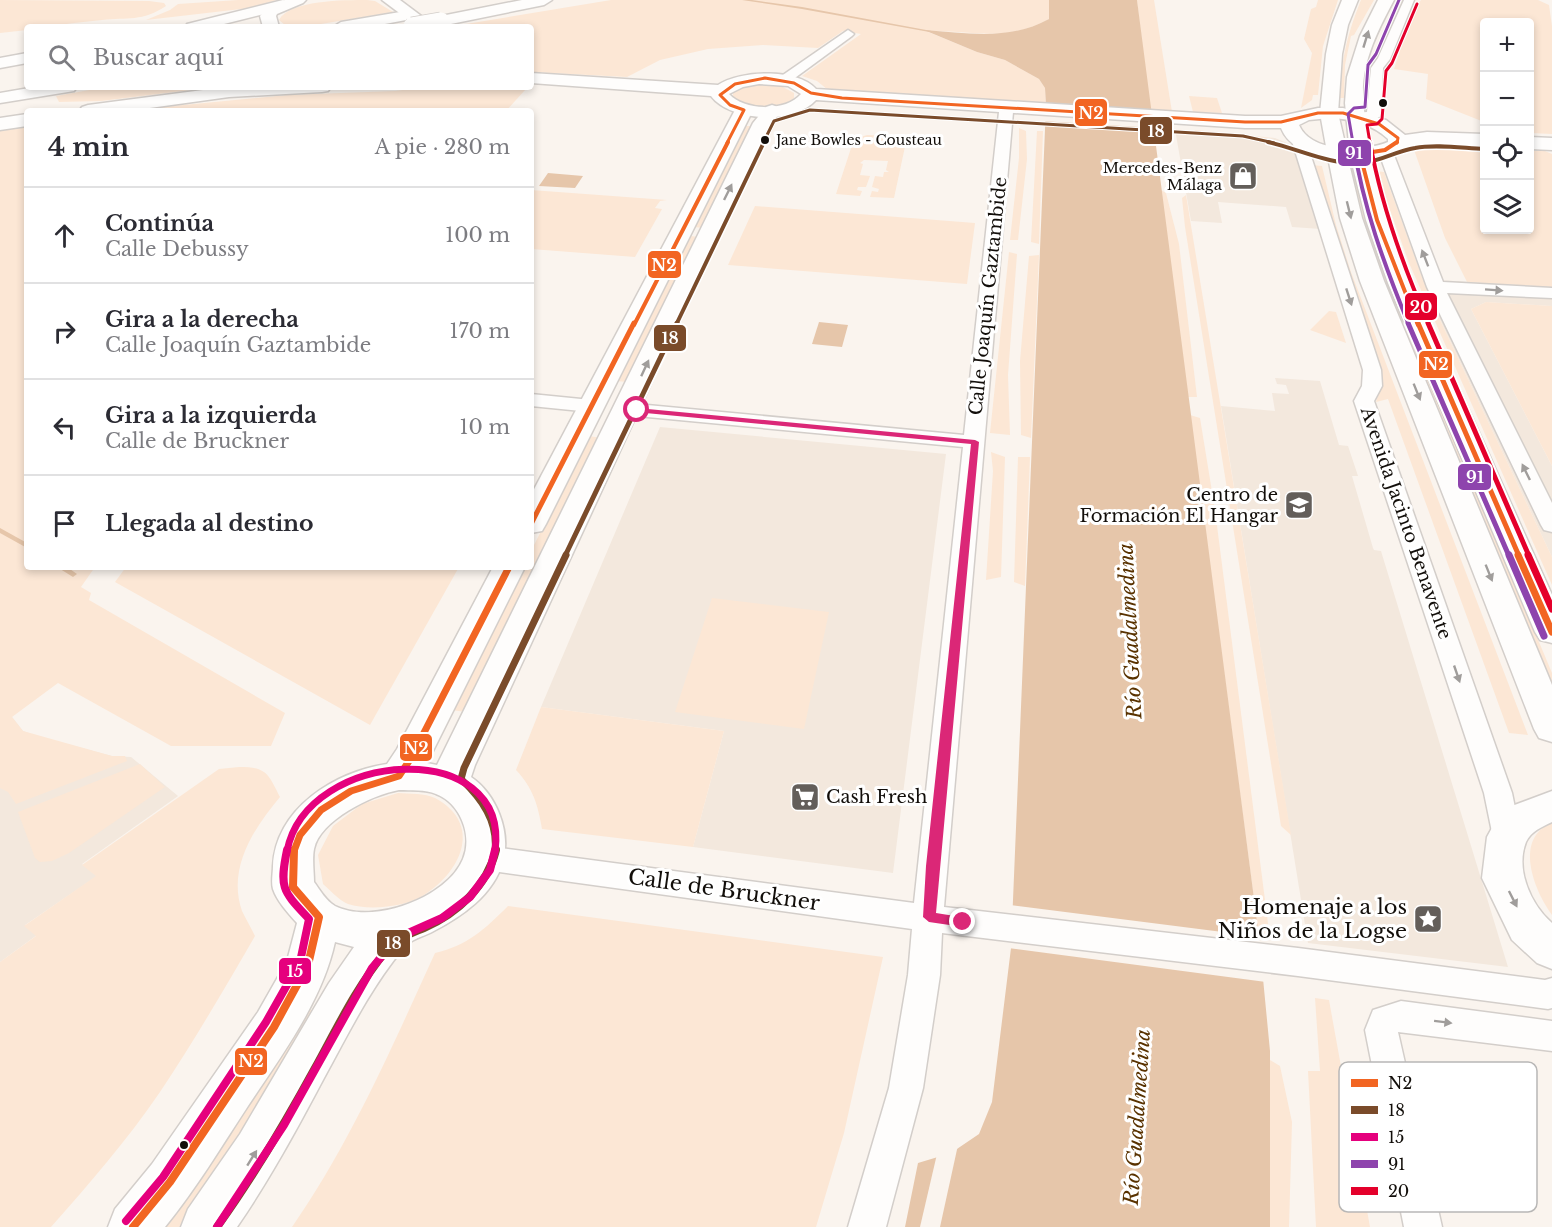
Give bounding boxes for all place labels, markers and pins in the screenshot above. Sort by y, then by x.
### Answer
unlabelled marker [1377,97,1389,109]
place label: Jane Bowles - Cousteau [774,131,943,149]
marker: Jane Bowles - Cousteau [759,134,771,146]
place label: Mercedes-Benz Málaga [1103,158,1223,194]
shop icon: Mercedes-Benz Málaga [1227,160,1259,192]
place label: Centro de Formación El Hangar [1079,484,1278,527]
school or university icon: Centro de Formación El Hangar [1283,489,1315,521]
supermarket icon: Cash Fresh [789,781,821,813]
place label: Cash Fresh [826,786,927,808]
place label: Homenaje a los Niños de la Logse [1218,894,1407,944]
place icon: Homenaje a los Niños de la Logse [1412,903,1444,935]
unlabelled marker [178,1139,190,1151]

